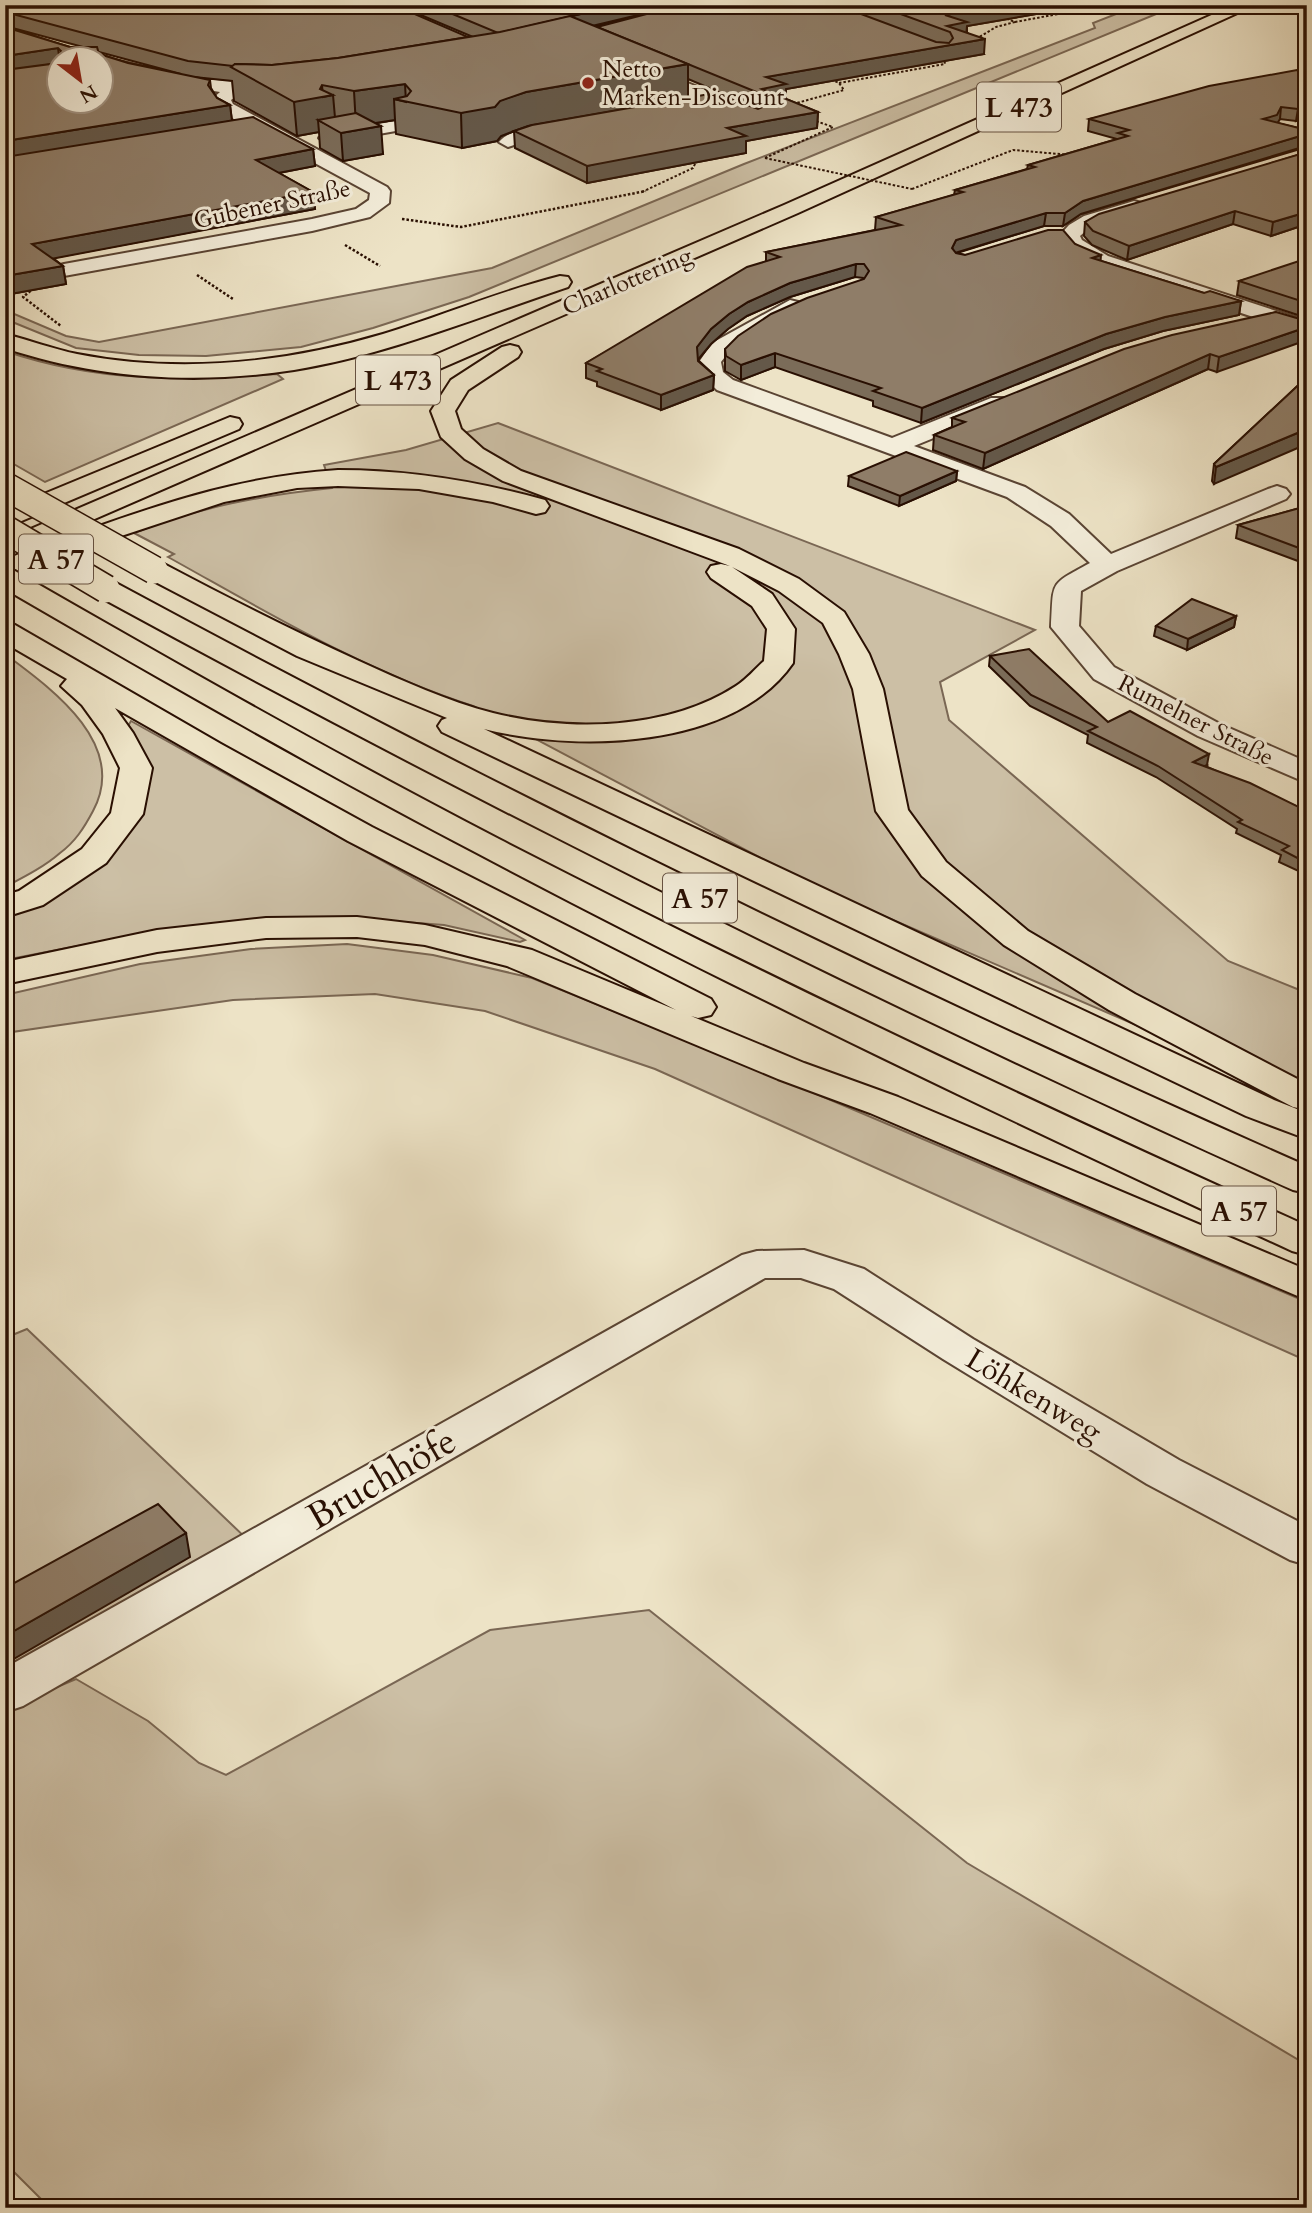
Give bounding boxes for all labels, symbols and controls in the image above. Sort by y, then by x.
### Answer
north arrow [46,46,116,116]
place label: Netto Marken-Discount [602,53,785,114]
marker: Netto Marken-Discount [580,75,596,91]
text: N [74,78,102,109]
road number: L 473 [977,82,1061,132]
street label: Gubener Straße [191,172,354,237]
street label: Charlottering [557,239,698,324]
road number: L 473 [356,356,440,404]
road number: A 57 [19,534,93,584]
street label: Rumelner Straße [1112,667,1279,774]
road number: A 57 [663,874,737,922]
road number: A 57 [1202,1186,1276,1236]
street label: Löhkenweg [958,1339,1110,1452]
street label: Bruchhöfe [298,1416,465,1542]

